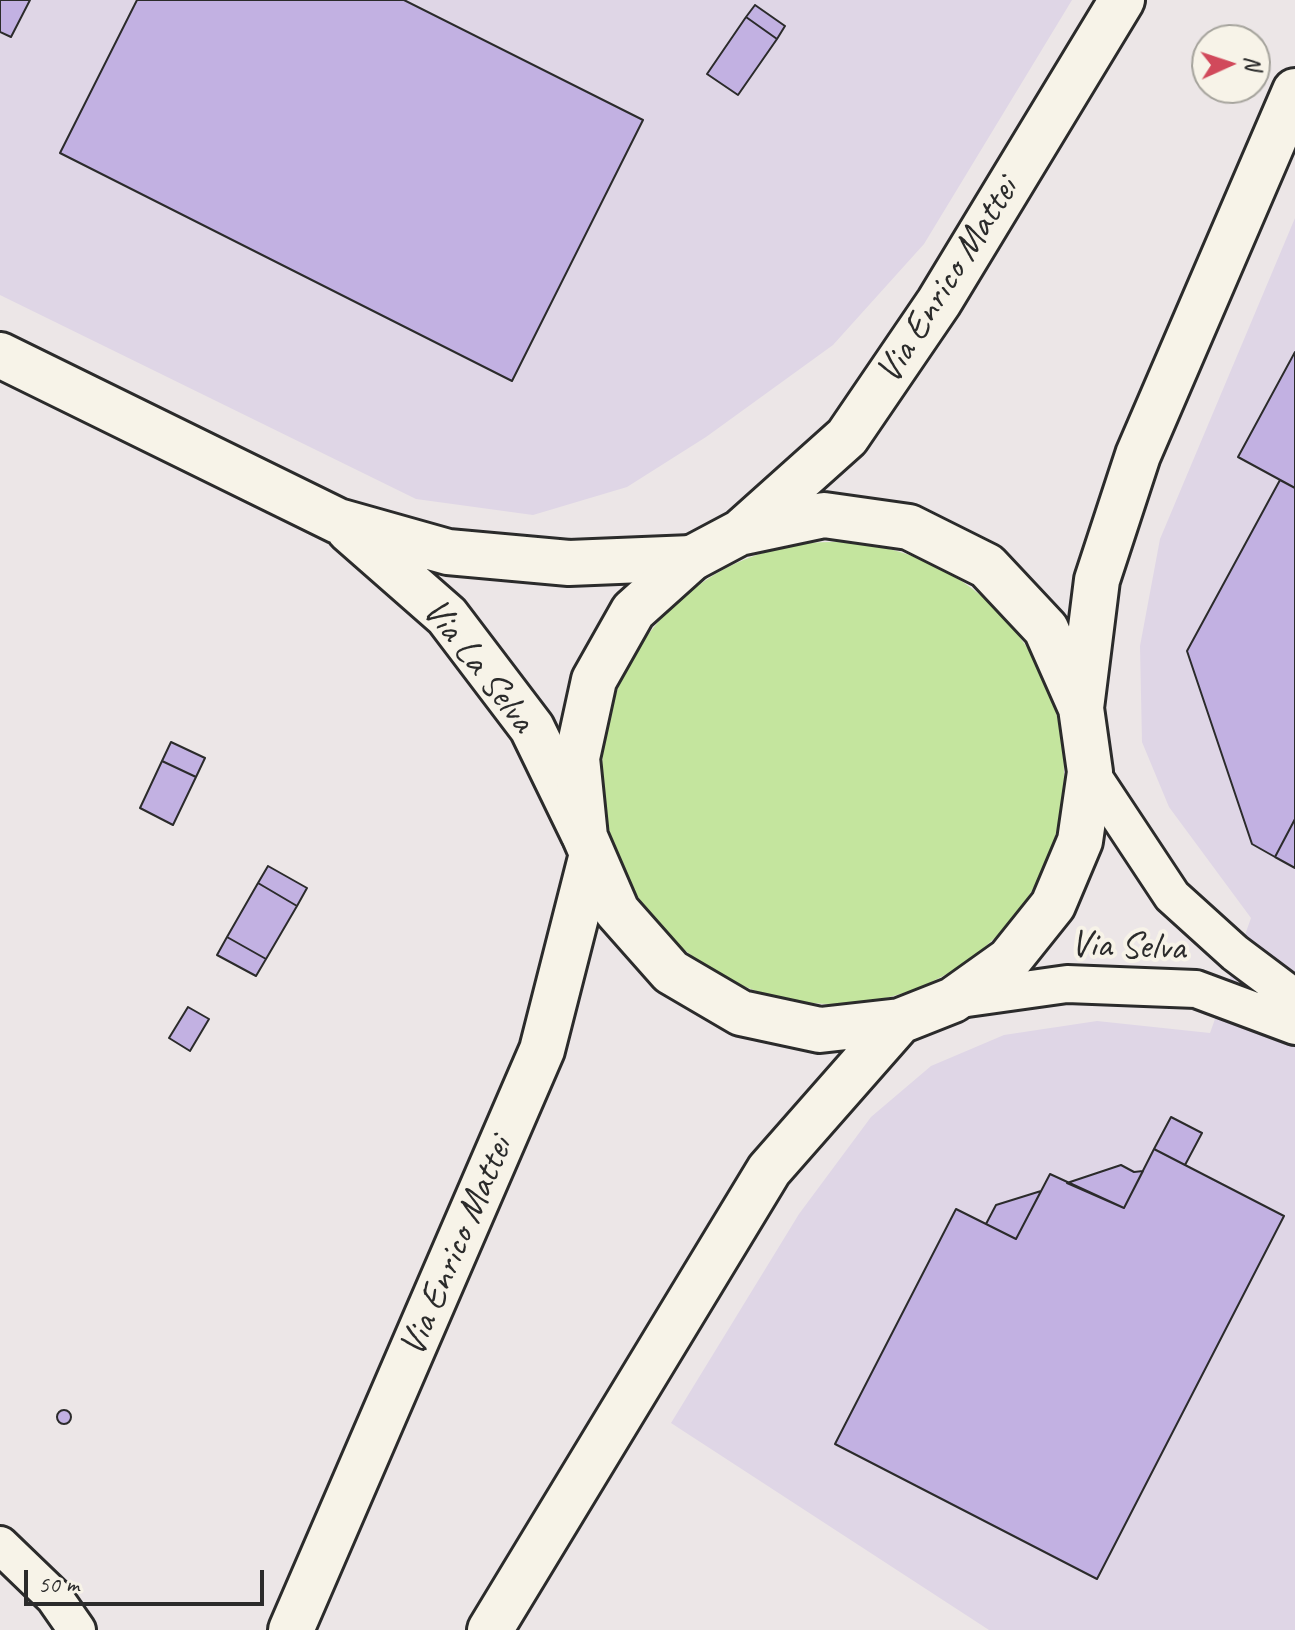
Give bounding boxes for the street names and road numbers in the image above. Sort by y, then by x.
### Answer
street label: Via Enrico Mattei [867,170,1029,392]
street label: Via La Selva [412,590,544,742]
street label: Via Selva [1070,922,1186,972]
street label: Via Enrico Mattei [390,1131,524,1363]

